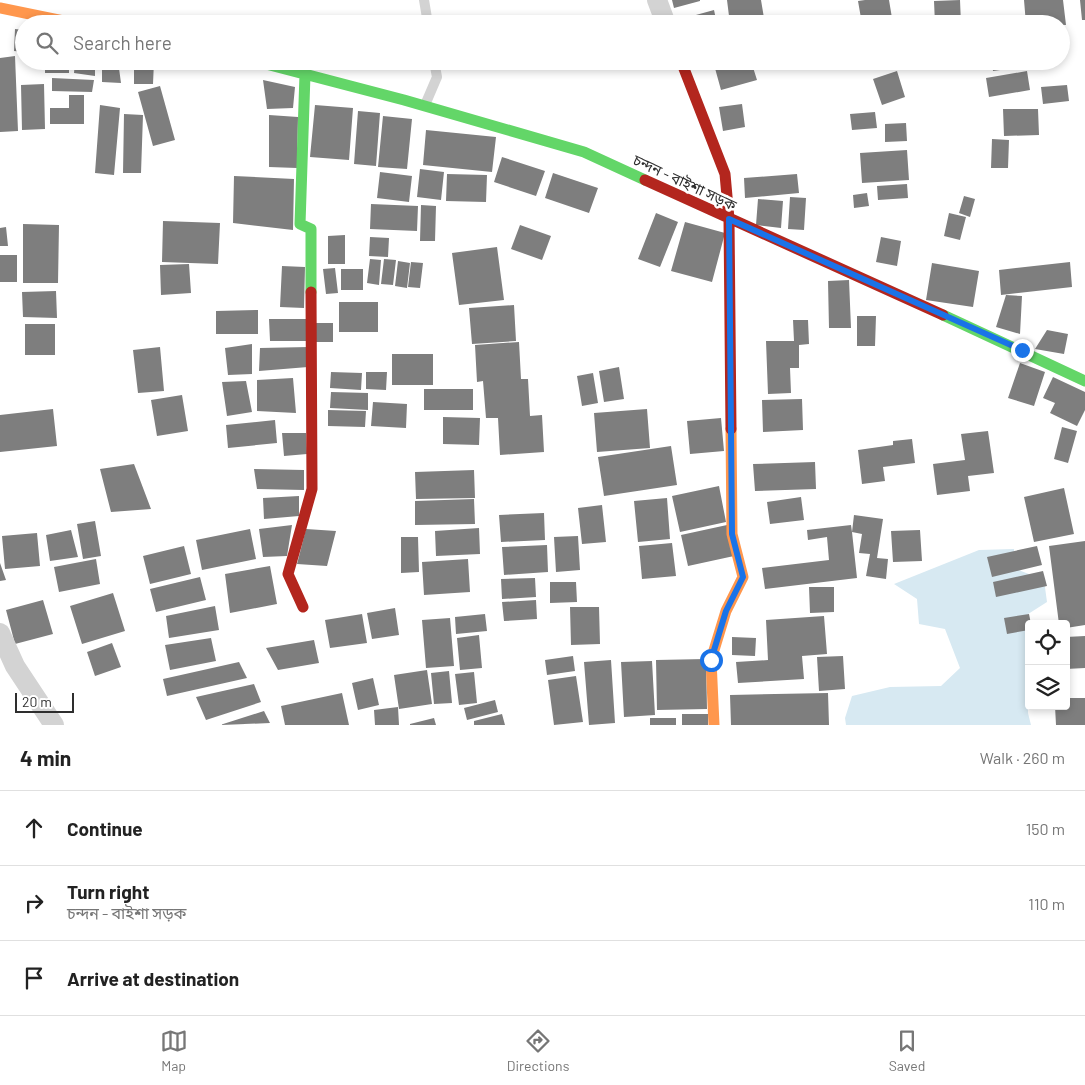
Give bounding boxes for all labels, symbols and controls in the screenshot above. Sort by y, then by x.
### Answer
search box [15,15,1070,70]
icon: search [33,29,61,57]
text: Search here [73,31,172,54]
street label: চন্দন - বাইশা সড়ক [630,150,740,214]
route end [1011,339,1034,362]
map controls [1025,620,1070,710]
button: locate [1025,620,1070,665]
route start [700,649,723,672]
button: layers [1025,665,1070,710]
scale bar [15,690,74,713]
text: 20 m [22,693,52,710]
text: 4 min [20,745,71,770]
text: Walk · 260 m [980,748,1065,767]
icon: ahead [20,814,48,842]
text: Continue [67,817,143,840]
text: 150 m [1026,819,1065,838]
text: Turn right [67,880,149,903]
icon: right [20,889,48,917]
text: 110 m [1028,894,1065,913]
text: চন্দন - বাইশা সড়ক [67,903,187,922]
icon: arrive [20,964,48,992]
text: Arrive at destination [67,967,239,990]
tab: Map [160,1027,188,1074]
tab: Directions [507,1027,569,1074]
tab: Saved [889,1027,925,1074]

